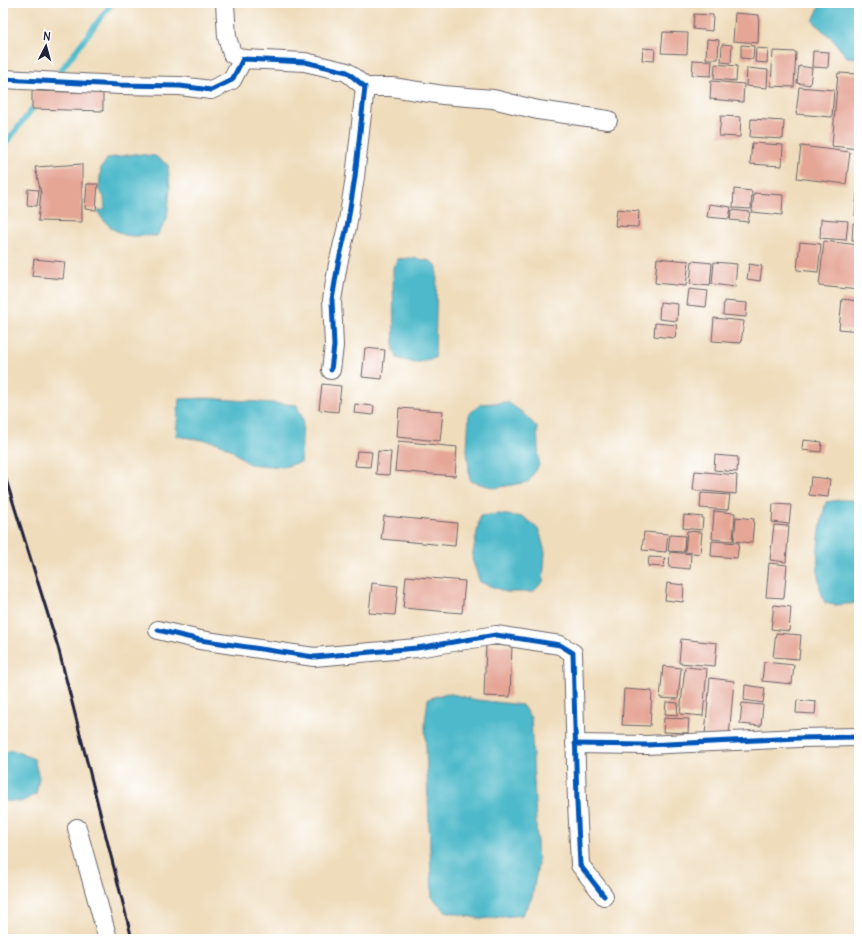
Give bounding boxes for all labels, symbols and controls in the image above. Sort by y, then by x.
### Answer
north arrow [26,26,66,66]
text: N [43,29,52,43]

